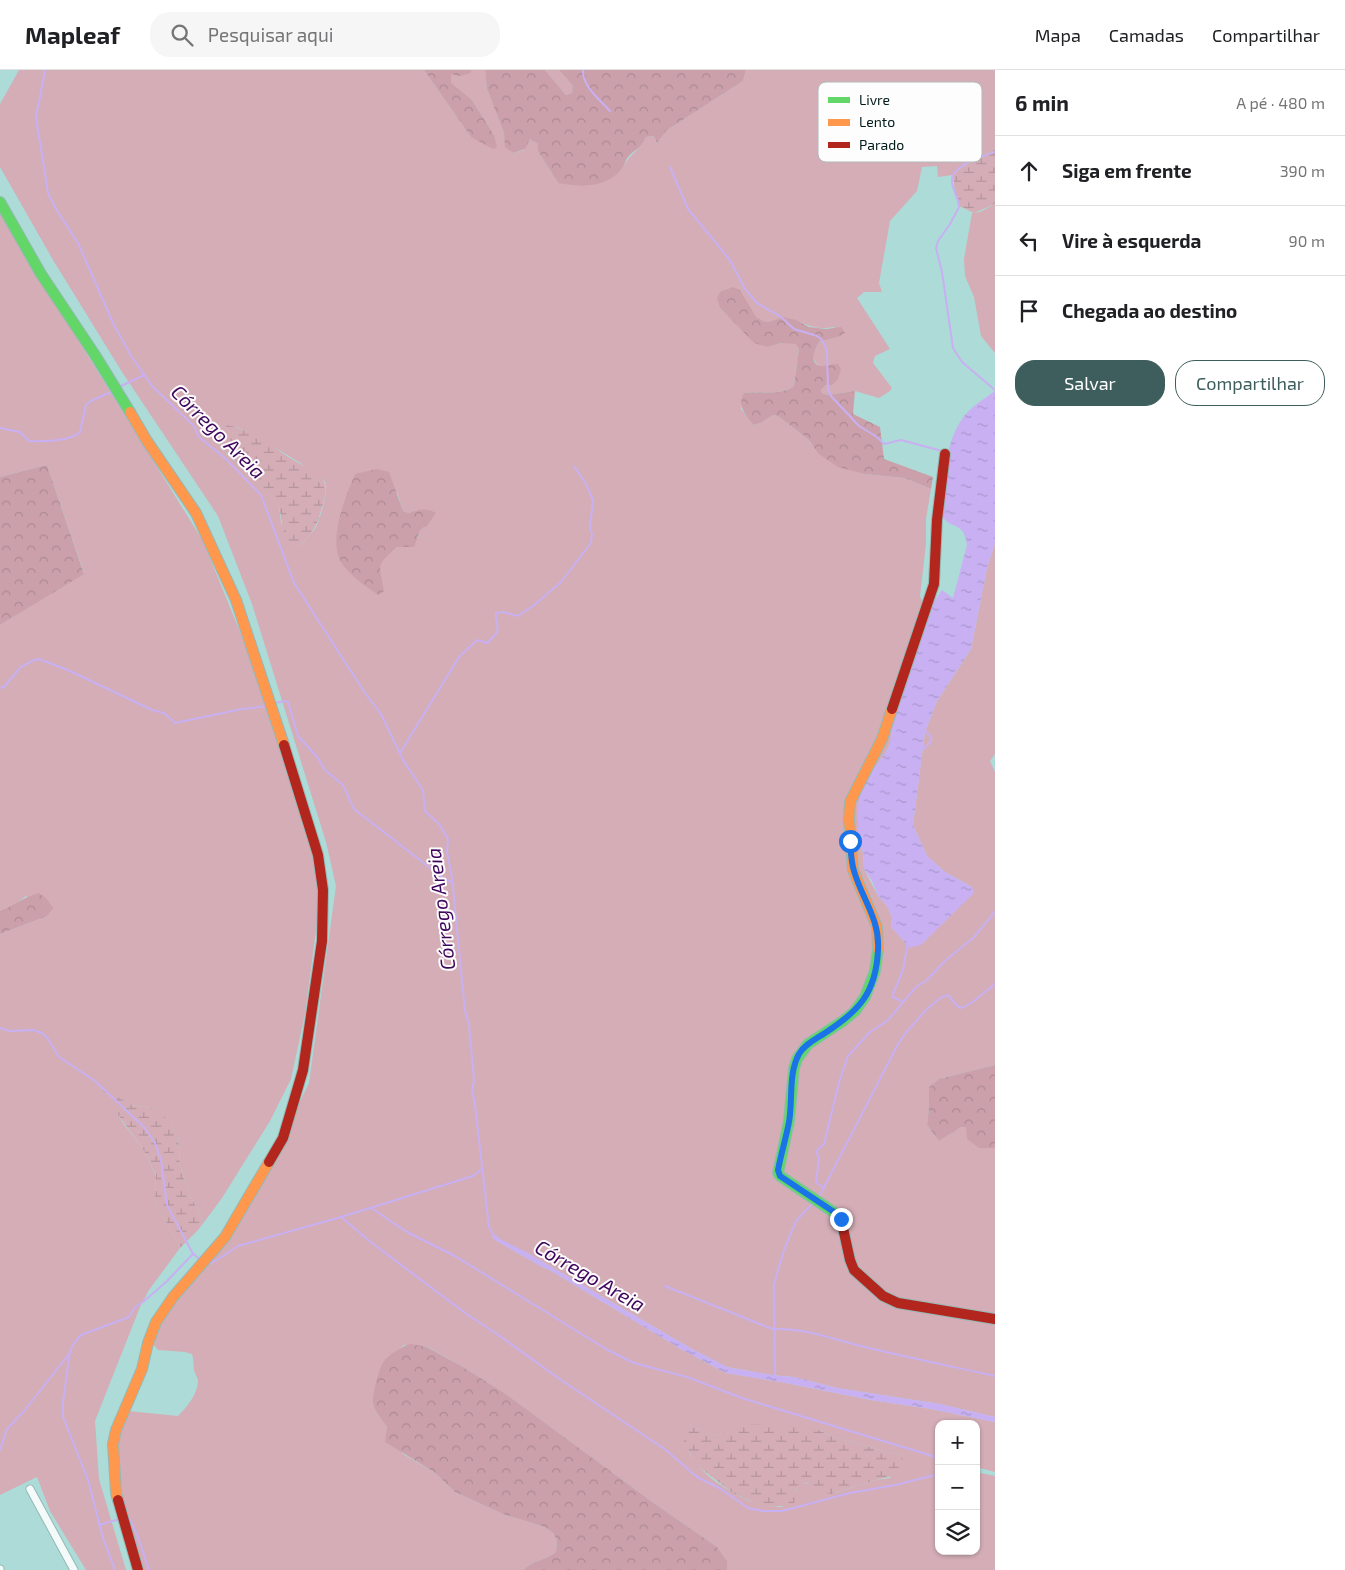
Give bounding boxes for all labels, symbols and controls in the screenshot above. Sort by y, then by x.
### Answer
search box [150,12,500,57]
text: Mapleaf [25,20,120,49]
icon: search [168,21,196,49]
text: Pesquisar aqui [208,23,334,46]
text: Mapa [1035,24,1081,46]
text: Camadas [1109,24,1184,46]
text: Compartilhar [1212,24,1320,46]
legend [818,82,982,162]
text: 6 min [1015,90,1069,115]
text: Livre [859,91,890,108]
text: A pé · 480 m [1236,93,1325,112]
text: Lento [859,113,895,130]
text: Parado [859,136,904,153]
icon: ahead [1015,157,1043,185]
text: Siga em frente [1062,159,1192,182]
text: 390 m [1280,161,1325,180]
icon: left [1015,227,1043,255]
text: Vire à esquerda [1062,229,1201,252]
text: 90 m [1289,231,1325,250]
icon: arrive [1015,297,1043,325]
text: Chegada ao destino [1062,299,1237,322]
button: Salvar [1015,360,1165,406]
button: Compartilhar [1175,360,1325,406]
water label: Córrego Areia [167,379,271,483]
route start [839,830,862,853]
water label: Córrego Areia [421,847,459,972]
route end [830,1208,853,1231]
water label: Córrego Areia [531,1234,650,1316]
map controls [935,1420,980,1555]
button: + [935,1420,980,1465]
button: − [935,1465,980,1510]
button: layers [935,1510,980,1555]

